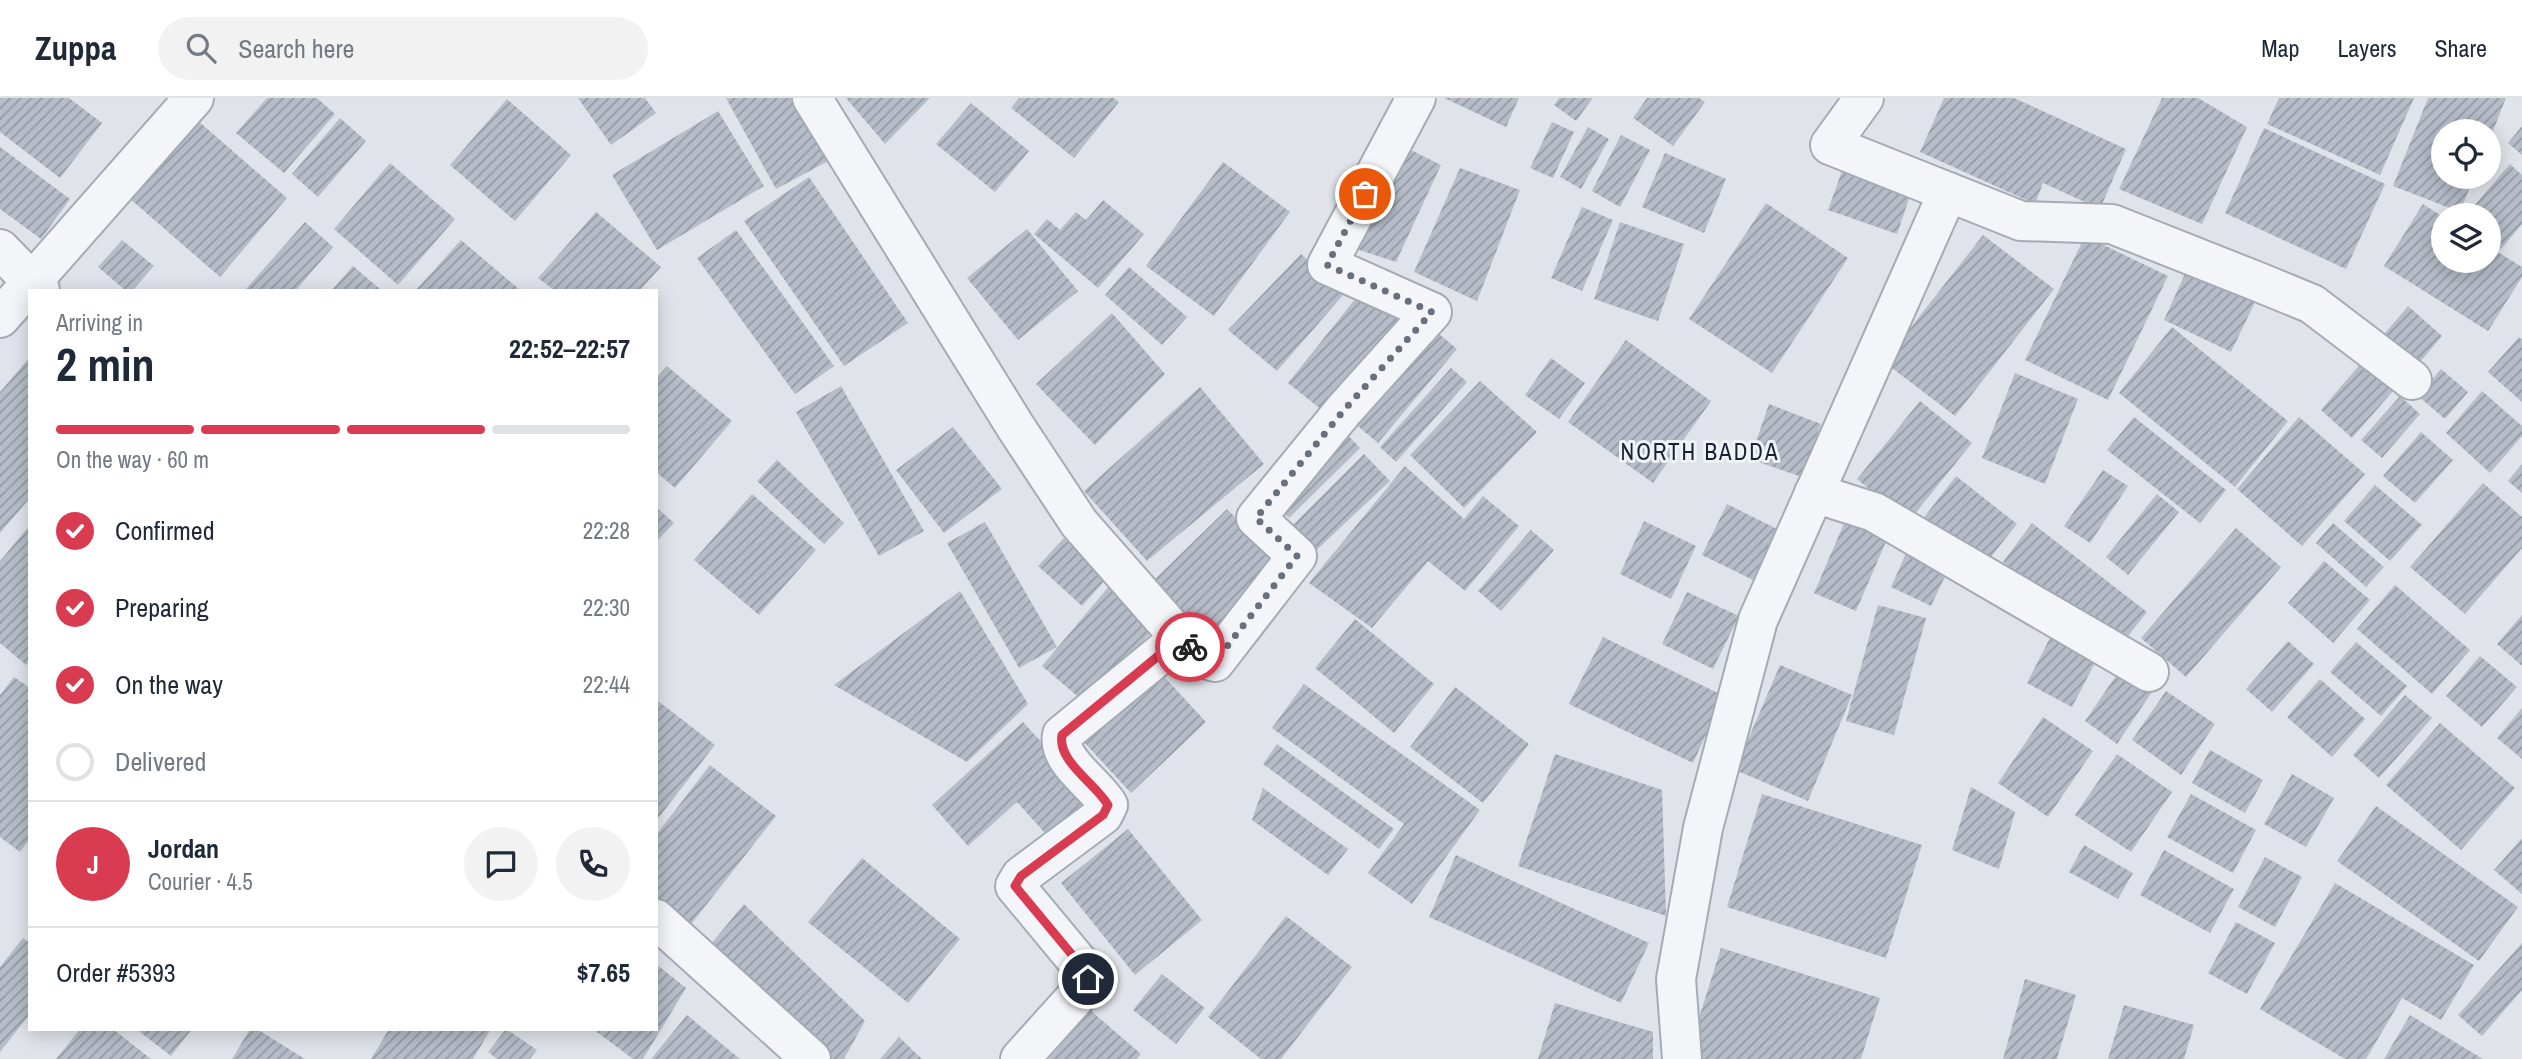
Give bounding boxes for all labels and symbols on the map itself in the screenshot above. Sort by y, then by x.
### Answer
pin [1335,164,1395,224]
district label: NORTH BADDA [1621,436,1779,467]
courier [1155,612,1225,682]
pin [1058,949,1118,1009]

